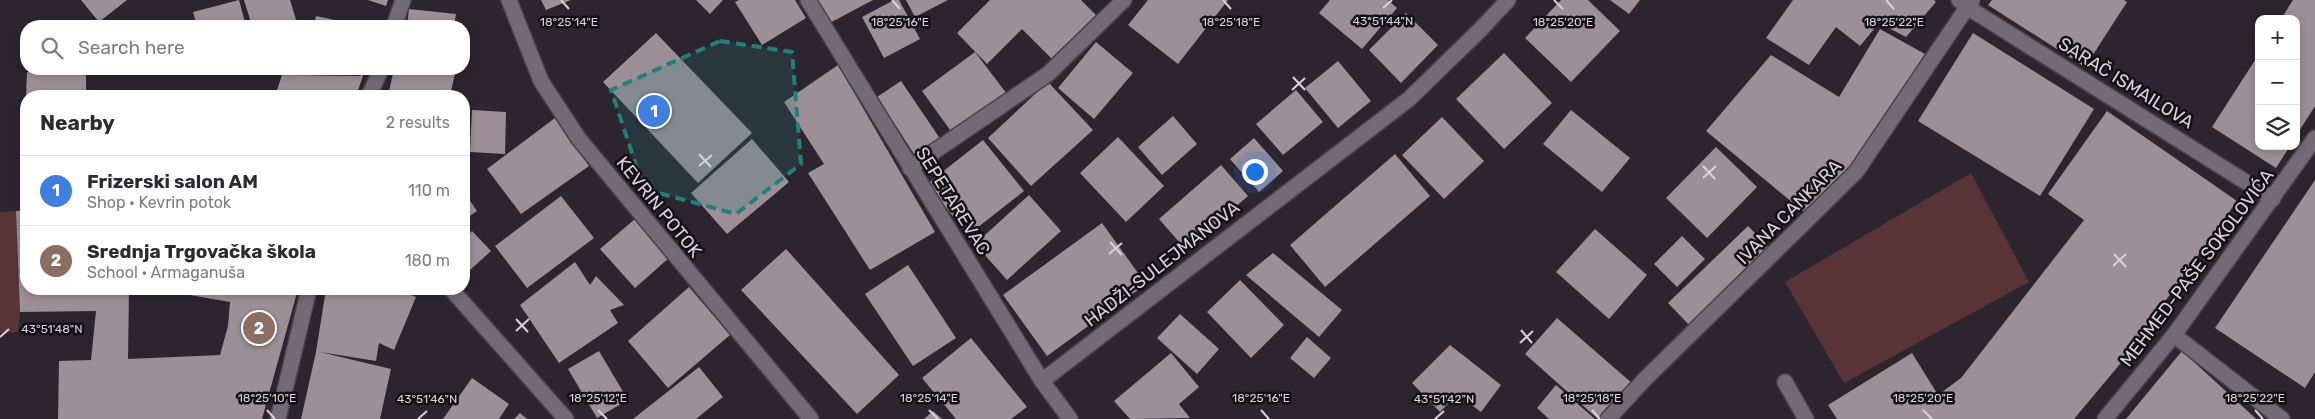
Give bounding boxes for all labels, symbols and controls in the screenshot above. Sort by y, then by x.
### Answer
text: 43°51'44"N [1353,14,1413,28]
text: 18°25'14"E [540,15,598,29]
text: 18°25'16"E [871,15,929,29]
text: 18°25'18"E [1202,15,1260,29]
text: 18°25'20"E [1533,15,1593,29]
text: 18°25'22"E [1864,15,1924,29]
map controls [2255,15,2300,150]
button: + [2255,15,2300,60]
search box [20,20,470,75]
street label: SARAČ ISMAILOVA [2054,33,2198,133]
icon: search [38,34,66,62]
text: Search here [78,36,185,59]
button: − [2255,60,2300,105]
pin: 1 [638,92,670,130]
button: layers [2255,105,2300,150]
text: Nearby [40,110,115,135]
text: 2 results [386,113,450,132]
street label: SEPETAREVAC [911,143,995,259]
street label: KEVRIN POTOK [612,152,707,262]
street label: IVANA CANKARA [1732,155,1846,269]
your location [1242,159,1268,185]
street label: MEHMED-PAŠE SOKOLOVIĆA [2116,165,2278,371]
text: Frizerski salon AM [87,170,258,193]
text: 1 [52,181,60,200]
text: 110 m [408,181,450,200]
text: Shop · Kevrin potok [87,193,231,212]
street label: HADŽI-SULEJMANOVA [1080,197,1244,331]
text: Srednja Trgovačka škola [87,240,316,263]
text: 2 [51,251,61,270]
text: 180 m [405,251,450,270]
text: School · Armaganuša [87,263,245,282]
pin: 2 [243,309,275,347]
text: 43°51'48"N [21,322,83,336]
text: 18°25'10"E [238,391,296,405]
text: 18°25'12"E [569,391,627,405]
text: 18°25'14"E [900,391,958,405]
text: 18°25'16"E [1232,391,1290,405]
text: 18°25'18"E [1563,391,1621,405]
text: 18°25'20"E [1893,391,1953,405]
text: 18°25'22"E [2225,391,2285,405]
text: 43°51'46"N [397,392,457,406]
text: 43°51'42"N [1414,392,1474,406]

